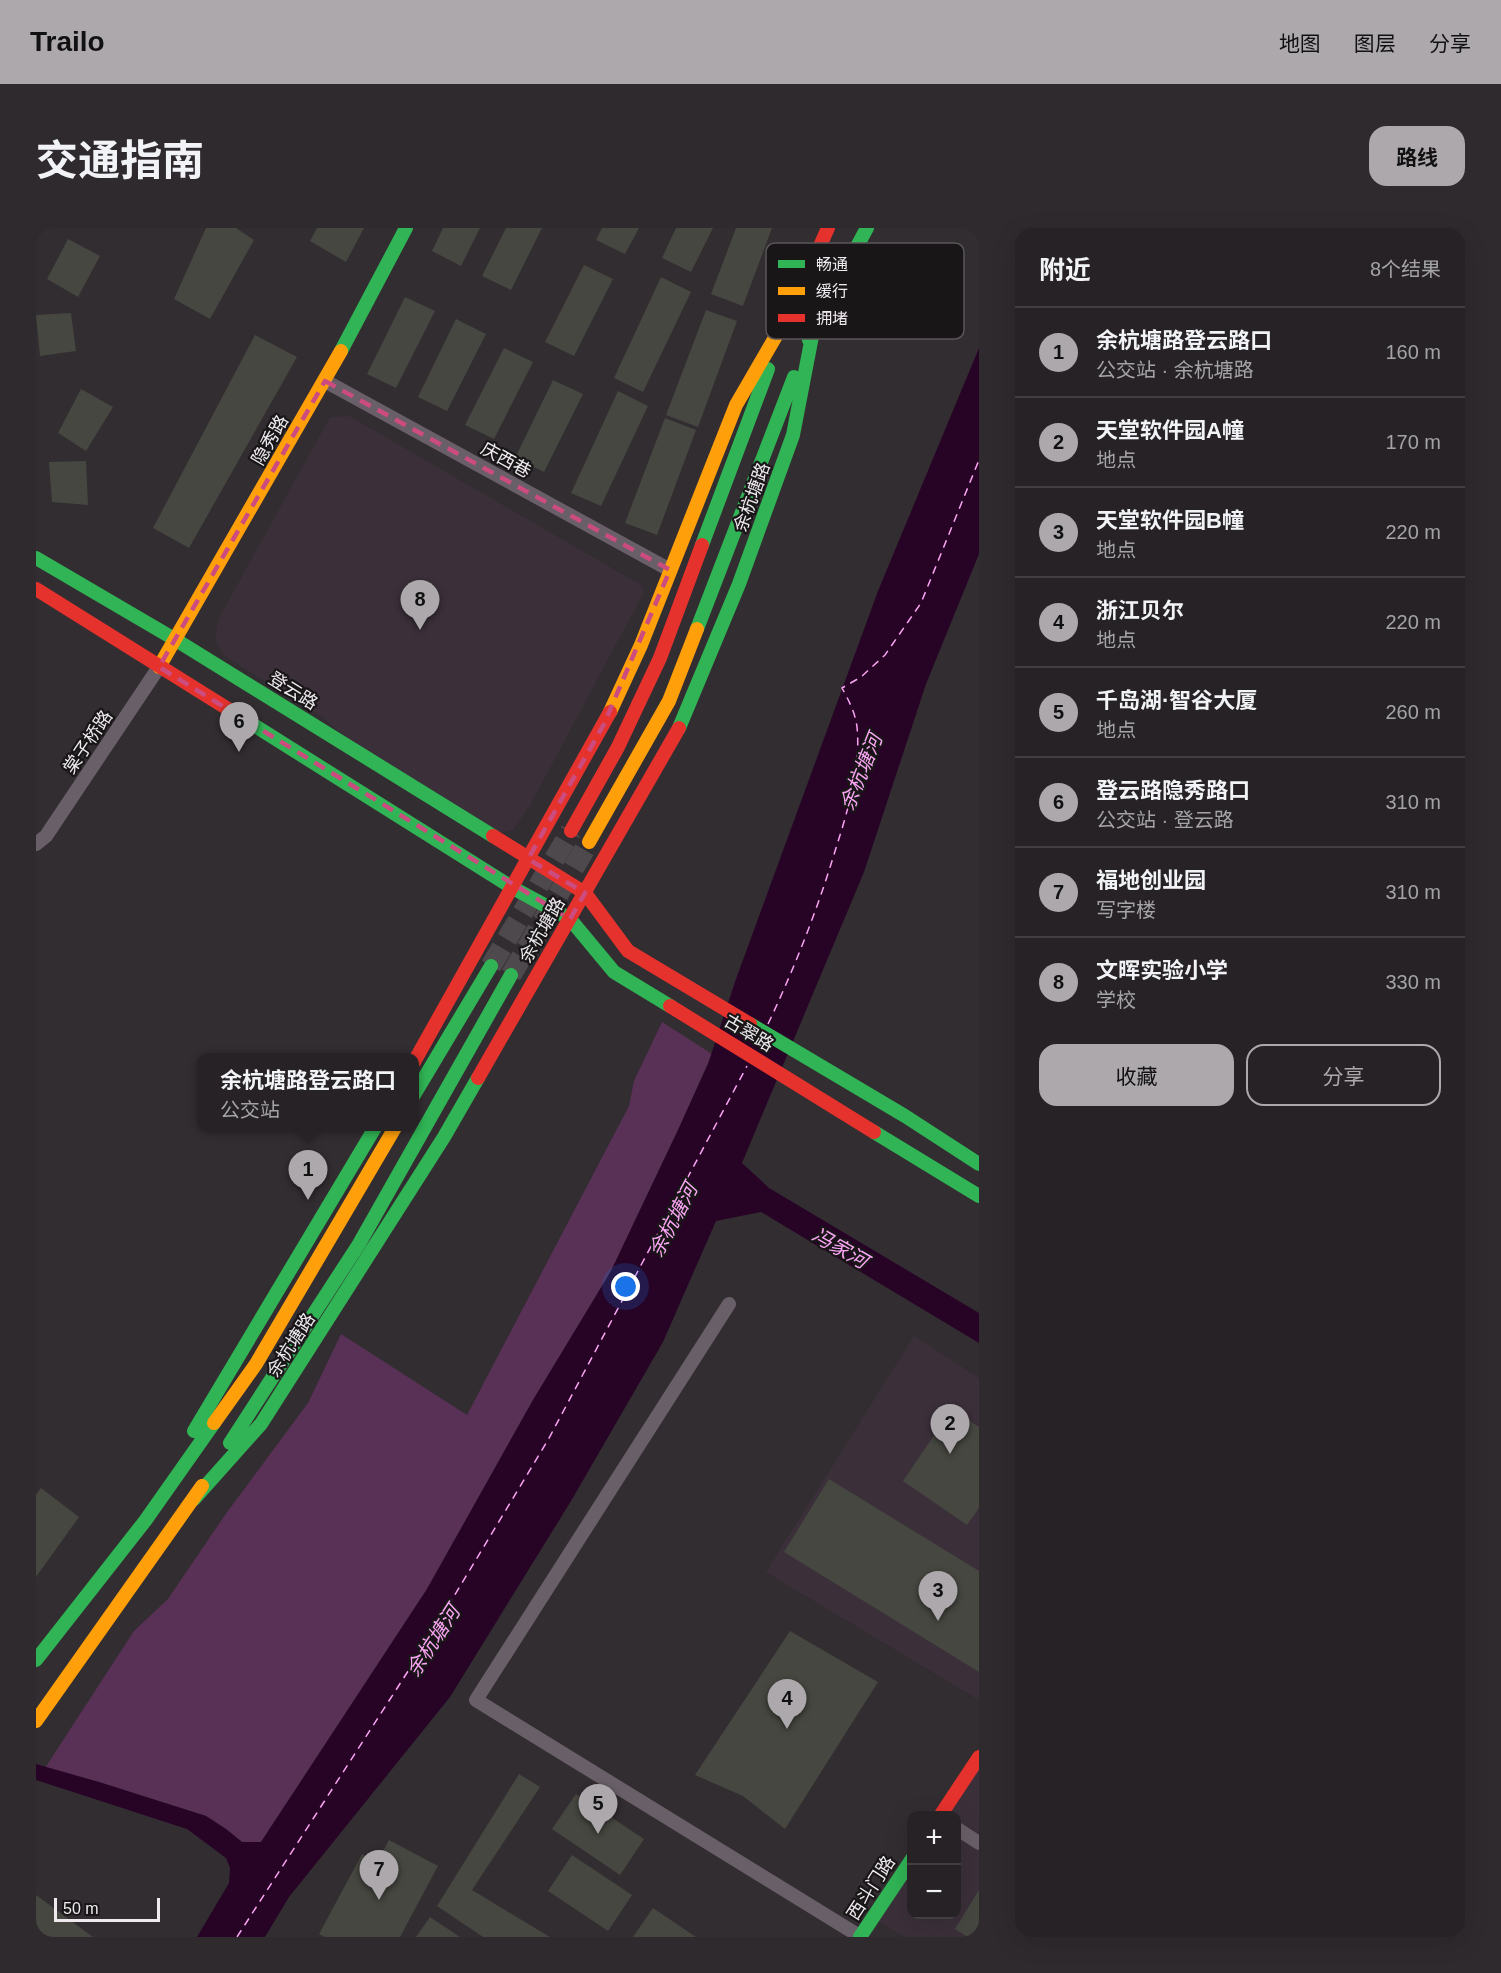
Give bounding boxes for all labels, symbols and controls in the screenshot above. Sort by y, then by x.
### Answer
text: Trailo [30,26,105,57]
text: 地图 [1279,32,1321,55]
text: 图层 [1354,32,1396,55]
text: 分享 [1429,32,1471,55]
button: 路线 [1369,126,1465,186]
text: 交通指南 [36,137,204,184]
legend [766,243,964,339]
text: 附近 [1039,255,1091,285]
text: 畅通 [816,256,848,273]
text: 8个结果 [1370,258,1441,280]
text: 缓行 [816,283,848,300]
text: 拥堵 [816,310,848,327]
text: 余杭塘路登云路口 [1096,328,1272,353]
text: 1 [1053,341,1064,363]
text: 160 m [1385,341,1441,363]
text: 公交站 · 余杭塘路 [1096,359,1254,381]
street label: 隐秀路 [248,412,292,468]
text: 天堂软件园A幢 [1096,418,1244,443]
text: 2 [1053,431,1064,453]
text: 170 m [1385,431,1441,453]
street label: 庆西巷 [478,438,534,482]
text: 地点 [1096,449,1136,471]
street label: 余杭塘路 [730,460,774,534]
text: 天堂软件园B幢 [1096,508,1244,533]
text: 3 [1053,521,1064,543]
text: 220 m [1385,521,1441,543]
text: 地点 [1096,539,1136,561]
pin: 8 [400,580,440,630]
text: 浙江贝尔 [1096,598,1184,623]
text: 4 [1053,611,1064,633]
text: 220 m [1385,611,1441,633]
text: 地点 [1096,629,1136,651]
street label: 登云路 [265,668,321,714]
text: 千岛湖·智谷大厦 [1096,688,1257,713]
text: 5 [1053,701,1064,723]
text: 260 m [1385,701,1441,723]
pin: 6 [220,702,258,752]
street label: 棠子桥路 [60,707,116,777]
text: 地点 [1096,719,1136,741]
water label: 余杭塘河 [836,727,888,813]
text: 登云路隐秀路口 [1096,778,1250,803]
text: 6 [1053,791,1064,813]
text: 310 m [1385,791,1441,813]
text: 公交站 · 登云路 [1096,809,1234,831]
text: 福地创业园 [1096,868,1206,893]
text: 7 [1053,881,1064,903]
text: 310 m [1385,881,1441,903]
street label: 余杭塘路 [515,894,569,966]
text: 写字楼 [1096,899,1156,921]
text: 文晖实验小学 [1096,958,1228,983]
text: 8 [1053,971,1064,993]
text: 330 m [1385,971,1441,993]
text: 学校 [1096,989,1136,1011]
street label: 古翠路 [721,1011,777,1055]
button: 收藏 [1039,1044,1234,1106]
button: 分享 [1246,1044,1441,1106]
popup [197,1053,419,1131]
text: 余杭塘路登云路口 [220,1068,396,1093]
text: 公交站 [220,1099,280,1121]
pin: 1 [288,1150,328,1200]
water label: 余杭塘河 [645,1176,703,1260]
water label: 冯家河 [809,1223,875,1275]
your location [611,1272,640,1301]
street label: 余杭塘路 [263,1309,319,1381]
pin: 2 [930,1404,970,1454]
pin: 3 [918,1572,958,1621]
water label: 余杭塘河 [402,1598,466,1681]
pin: 4 [768,1680,807,1729]
pin: 5 [578,1784,618,1834]
map controls [907,1811,961,1919]
button: + [907,1811,961,1865]
pin: 7 [360,1850,398,1900]
street label: 西斗门路 [843,1852,899,1924]
button: − [907,1865,961,1919]
scale bar [54,1895,160,1922]
text: 50 m [63,1900,99,1917]

